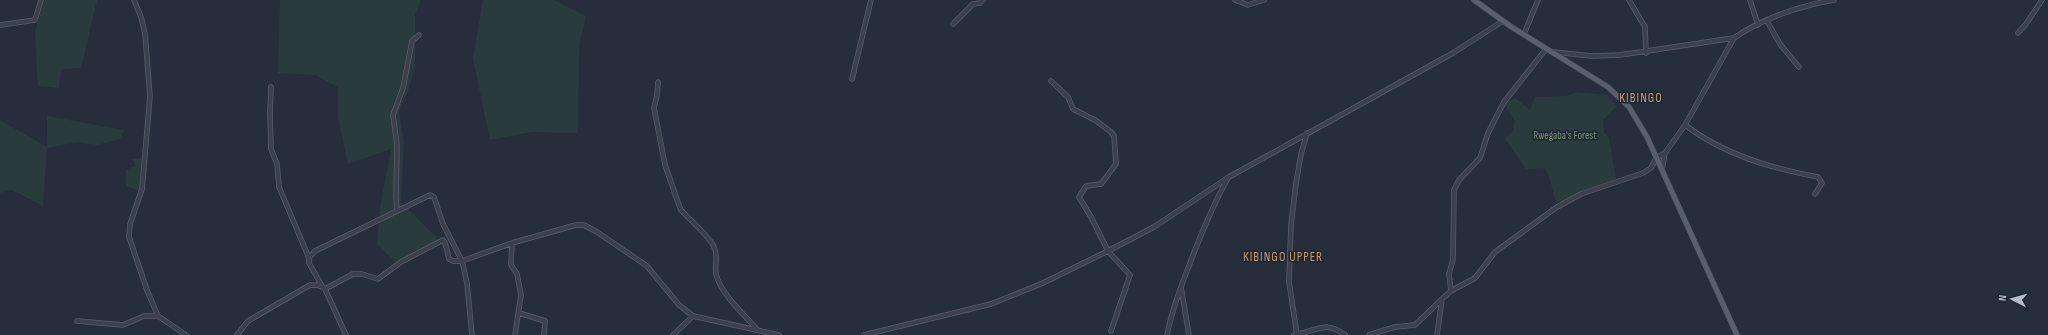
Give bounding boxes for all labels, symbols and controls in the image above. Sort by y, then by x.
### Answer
district label: KIBINGO [1619,90,1663,106]
park label: Rwegaba's Forest [1533,129,1597,142]
district label: KIBINGO UPPER [1243,249,1323,265]
north arrow [1992,279,2032,319]
text: N [1996,294,2009,302]

